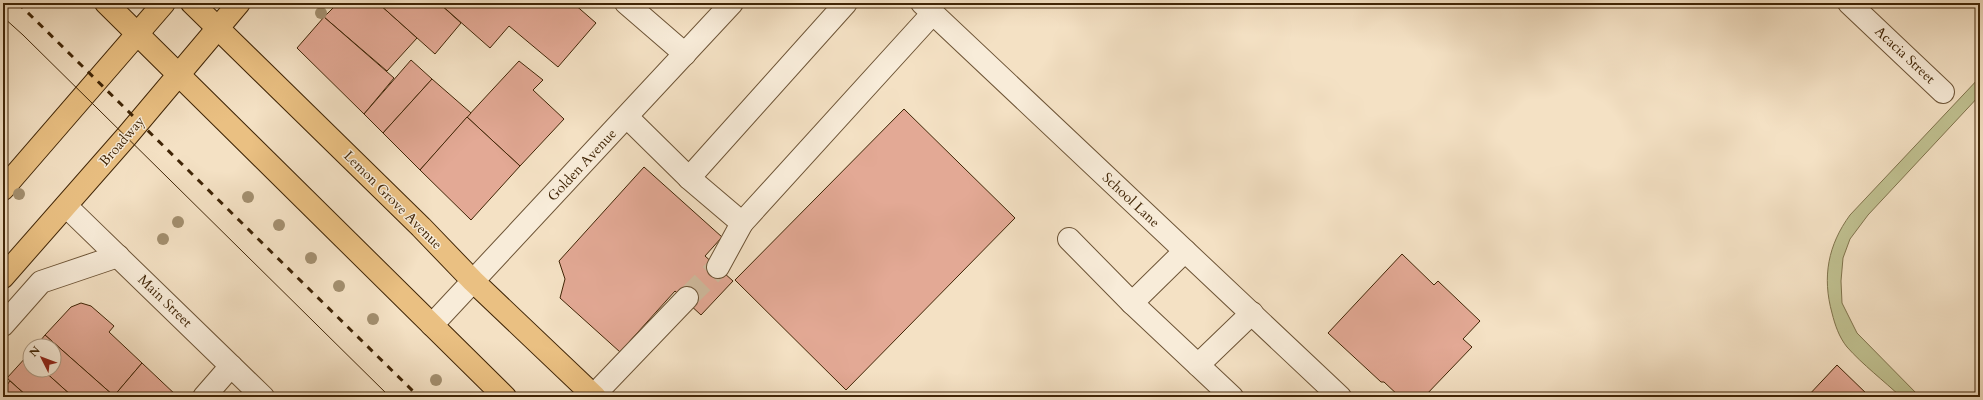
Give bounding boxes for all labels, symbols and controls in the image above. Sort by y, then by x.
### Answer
street label: Acacia Street [1871,22,1940,88]
street label: Broadway [95,112,149,170]
street label: Golden Avenue [543,124,621,206]
street label: Lemon Grove Avenue [340,147,446,253]
street label: School Lane [1098,168,1164,232]
street label: Main Street [134,270,197,332]
north arrow [22,338,62,378]
text: N [26,343,44,360]

